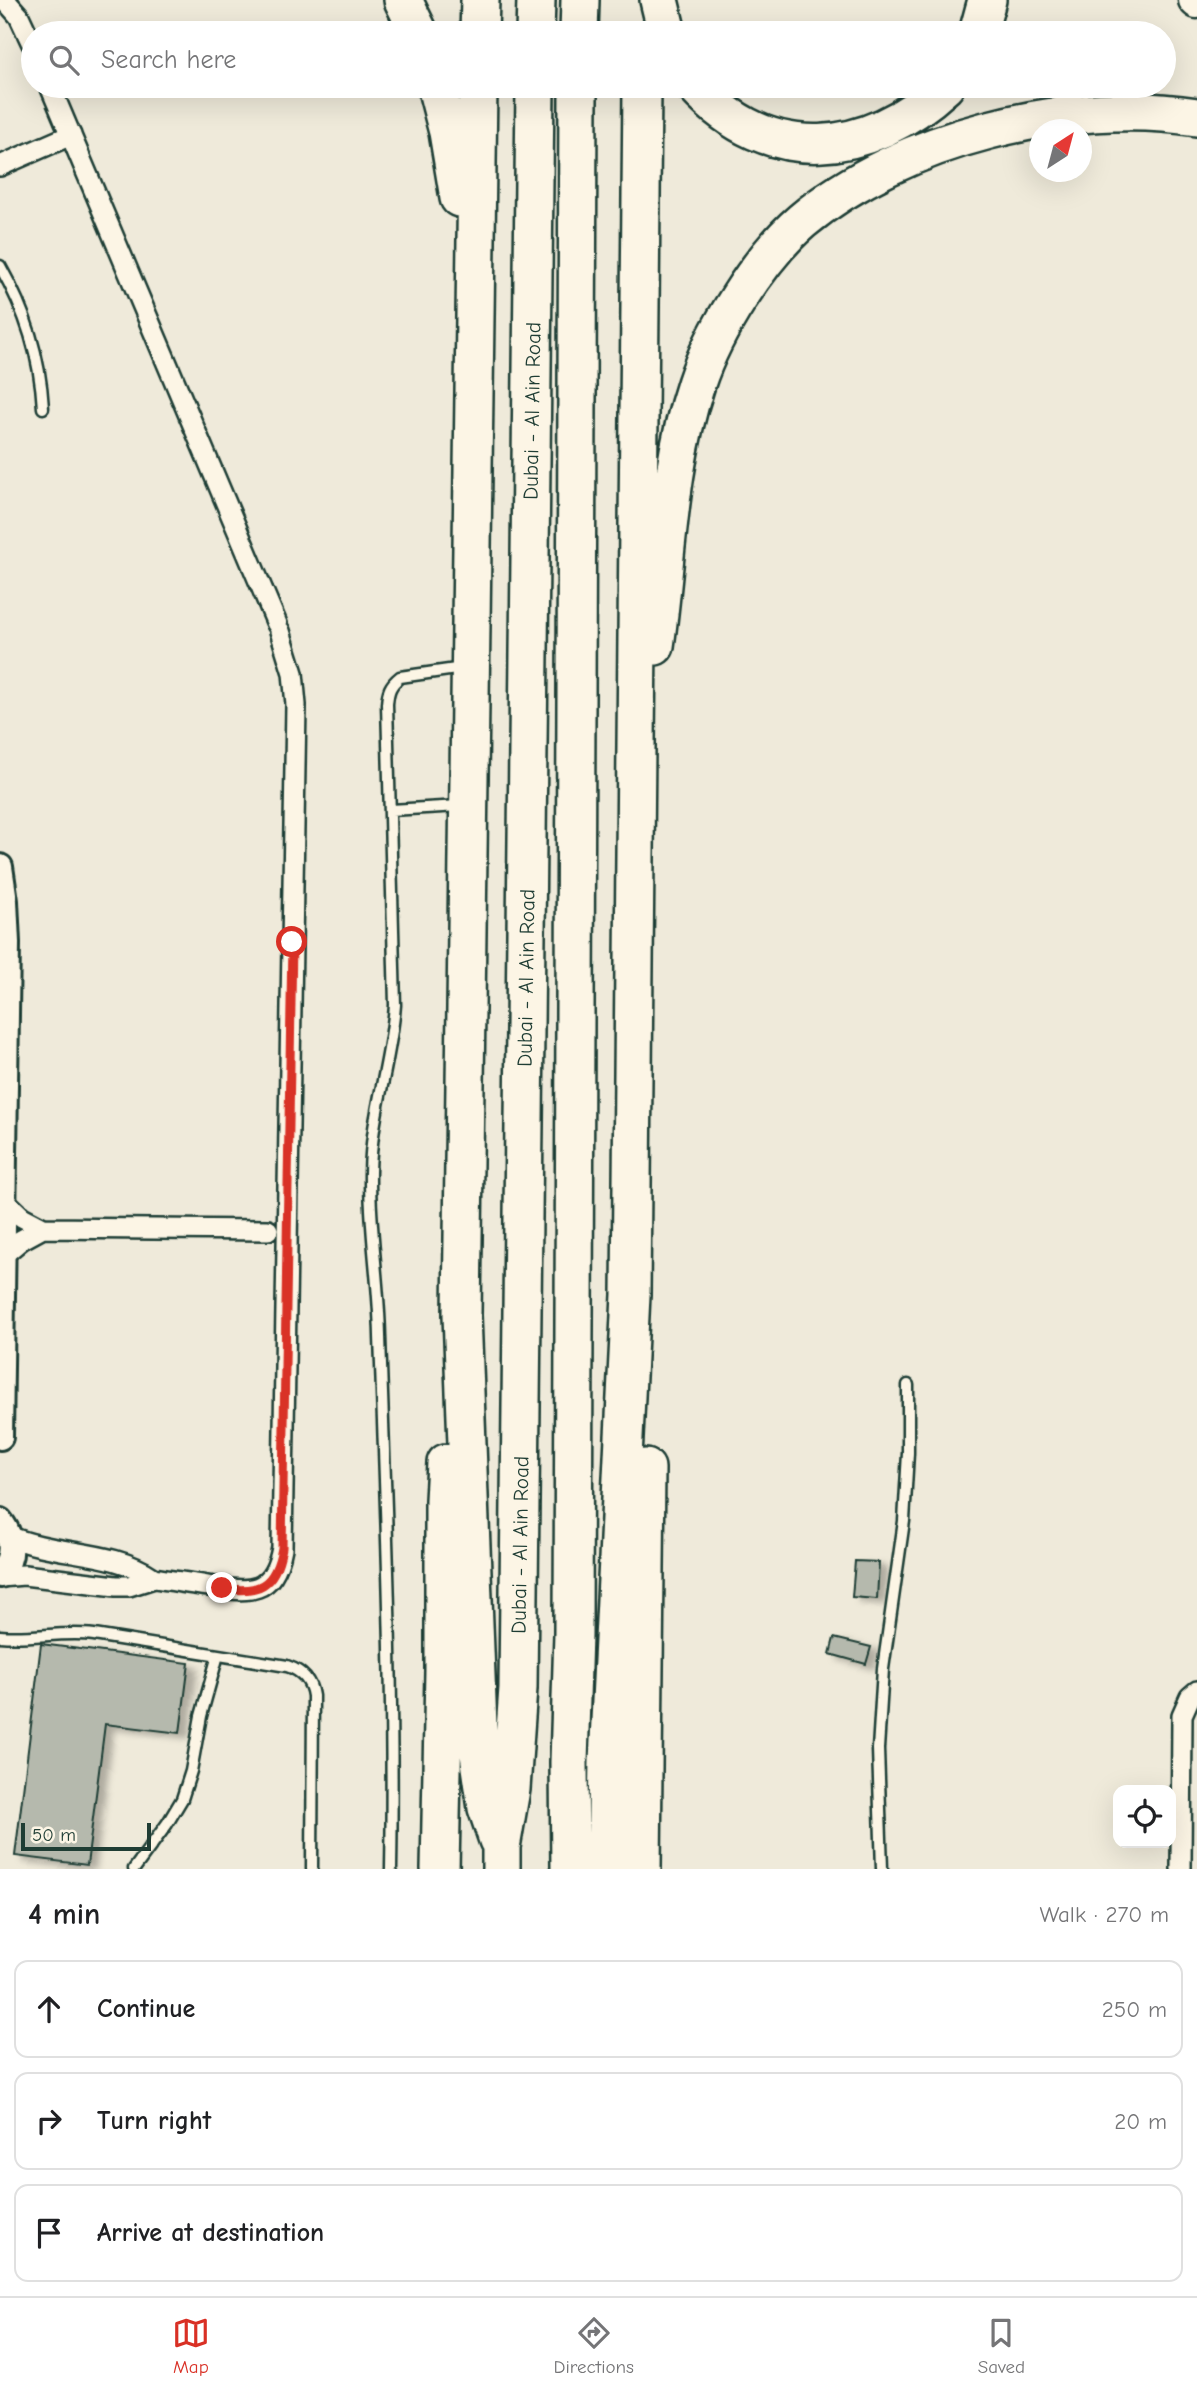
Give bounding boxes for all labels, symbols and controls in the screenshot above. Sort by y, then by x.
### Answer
search box [21,21,1176,98]
icon: search [45,41,83,79]
text: Search here [101,45,236,75]
north arrow [1029,119,1092,182]
street label: Dubai - Al Ain Road [518,322,546,500]
street label: Dubai - Al Ain Road [512,889,540,1067]
route start [276,926,307,957]
street label: Dubai - Al Ain Road [506,1456,534,1634]
route end [206,1572,237,1603]
map controls [1113,1785,1176,1848]
button: locate [1113,1785,1176,1848]
scale bar [21,1820,150,1852]
text: 50 m [32,1824,76,1846]
text: 4 min [28,1897,100,1932]
text: Walk · 270 m [1040,1901,1169,1928]
icon: ahead [30,1990,68,2028]
text: Continue [97,1994,195,2024]
text: 250 m [1102,1996,1167,2023]
icon: right [30,2102,68,2140]
text: Turn right [97,2106,211,2136]
text: 20 m [1114,2108,1167,2135]
icon: arrive [30,2214,68,2252]
text: Arrive at destination [97,2218,324,2248]
tab: Map [172,2314,210,2378]
tab: Directions [554,2314,634,2378]
tab: Saved [978,2314,1025,2378]

